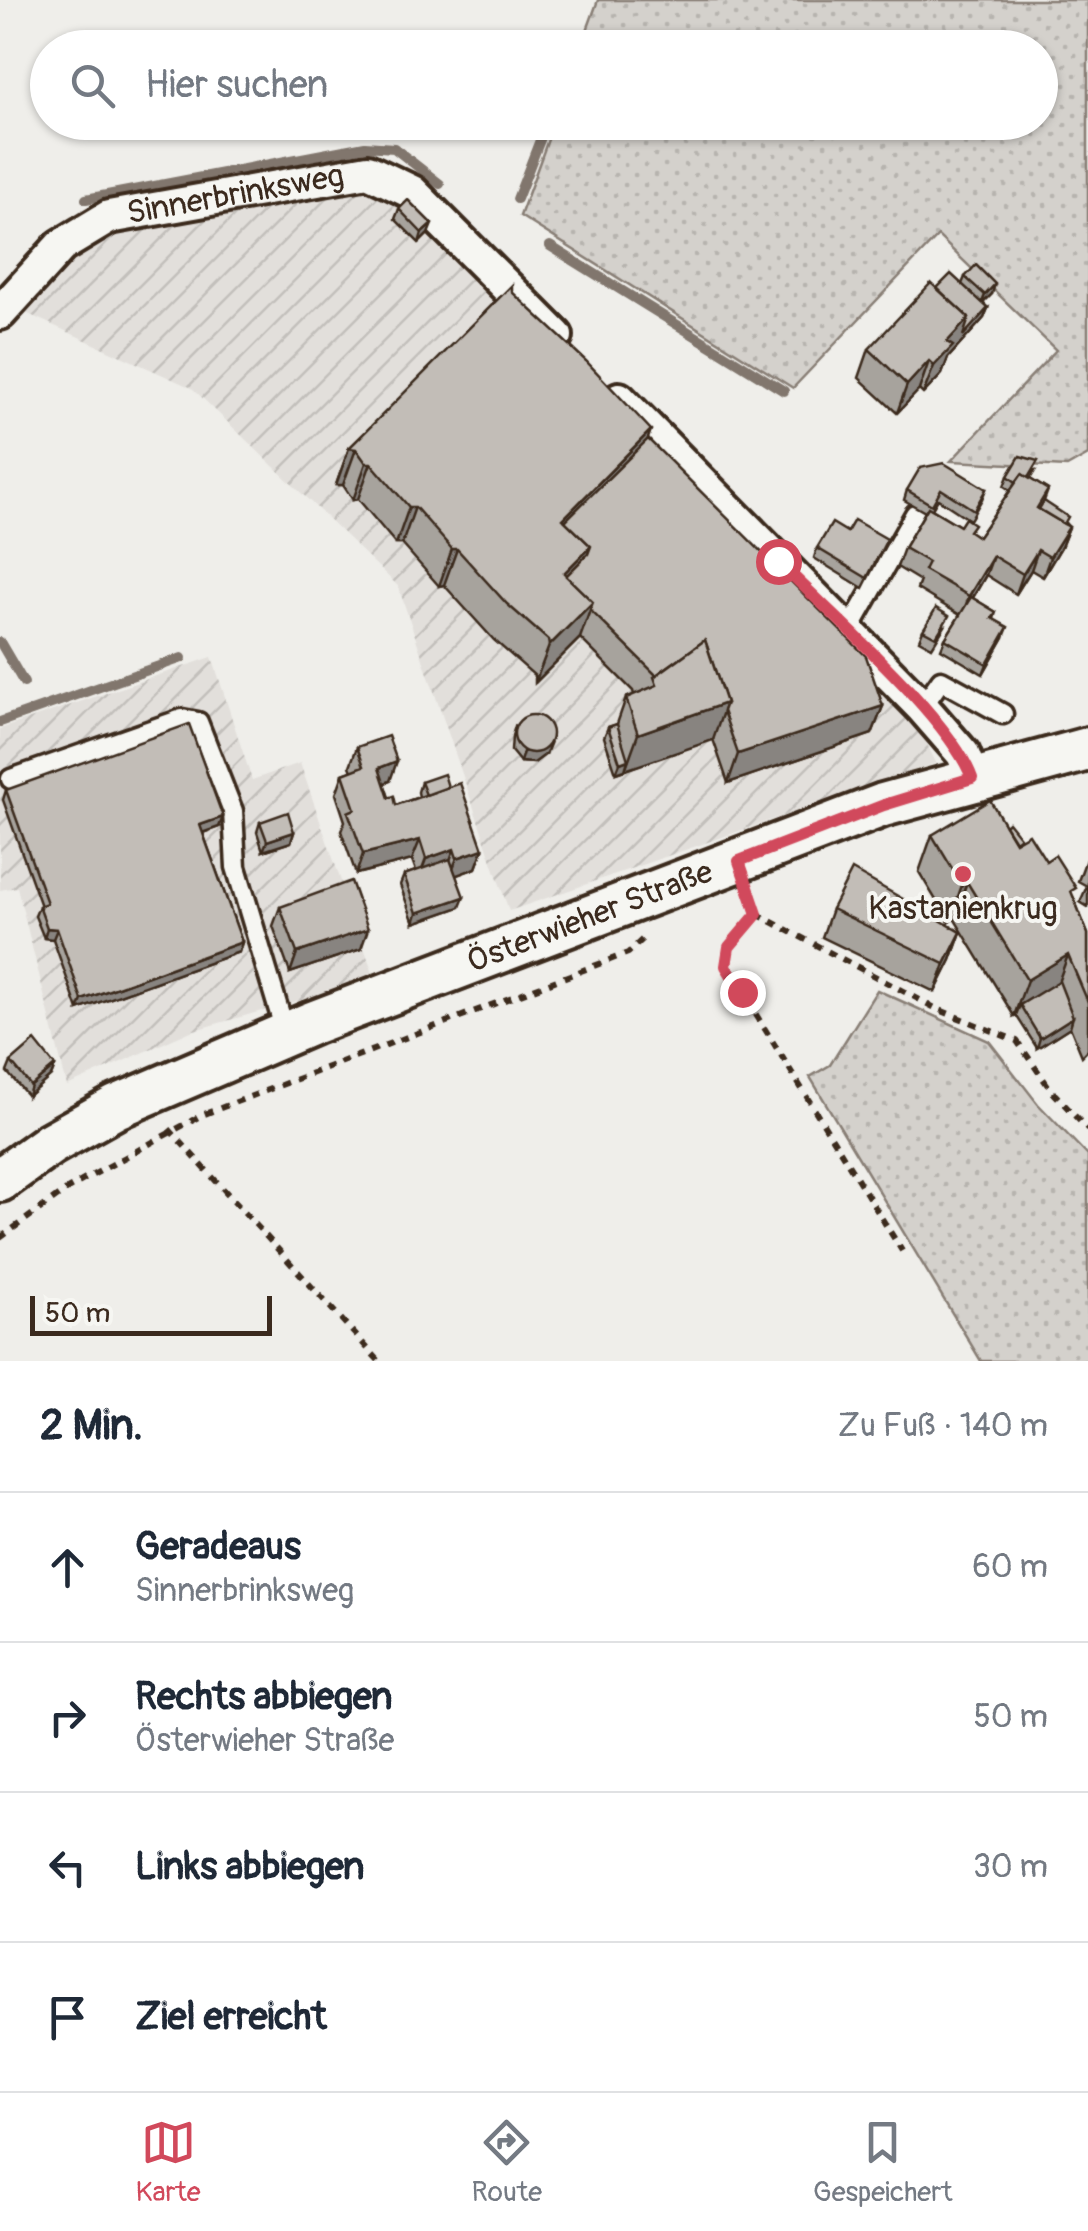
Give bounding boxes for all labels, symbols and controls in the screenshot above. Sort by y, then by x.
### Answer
search box [30,30,1058,140]
icon: search [65,58,120,113]
text: Hier suchen [145,61,328,109]
street label: Sinnerbrinksweg [124,156,347,233]
route start [756,539,802,585]
street label: Österwieher Straße [462,852,718,982]
marker: Kastanienkrug [952,863,974,885]
place label: Kastanienkrug [868,889,1058,929]
route end [720,970,766,1016]
scale bar [30,1291,272,1336]
text: 50 m [45,1296,110,1331]
text: 2 Min. [40,1400,143,1452]
text: Zu Fuß · 140 m [838,1406,1048,1446]
text: Geradeaus [135,1523,301,1571]
icon: ahead [40,1540,95,1595]
text: 60 m [972,1547,1048,1587]
text: Sinnerbrinksweg [135,1571,354,1611]
text: Rechts abbiegen [135,1673,393,1721]
icon: right [40,1690,95,1745]
text: 50 m [973,1697,1048,1737]
text: Österwieher Straße [135,1721,394,1761]
icon: left [40,1840,95,1895]
text: Links abbiegen [135,1843,364,1891]
text: 30 m [973,1847,1048,1887]
icon: arrive [40,1990,95,2045]
text: Ziel erreicht [135,1993,327,2041]
tab: Karte [136,2115,201,2210]
tab: Route [472,2115,542,2210]
tab: Gespeichert [813,2115,952,2210]

